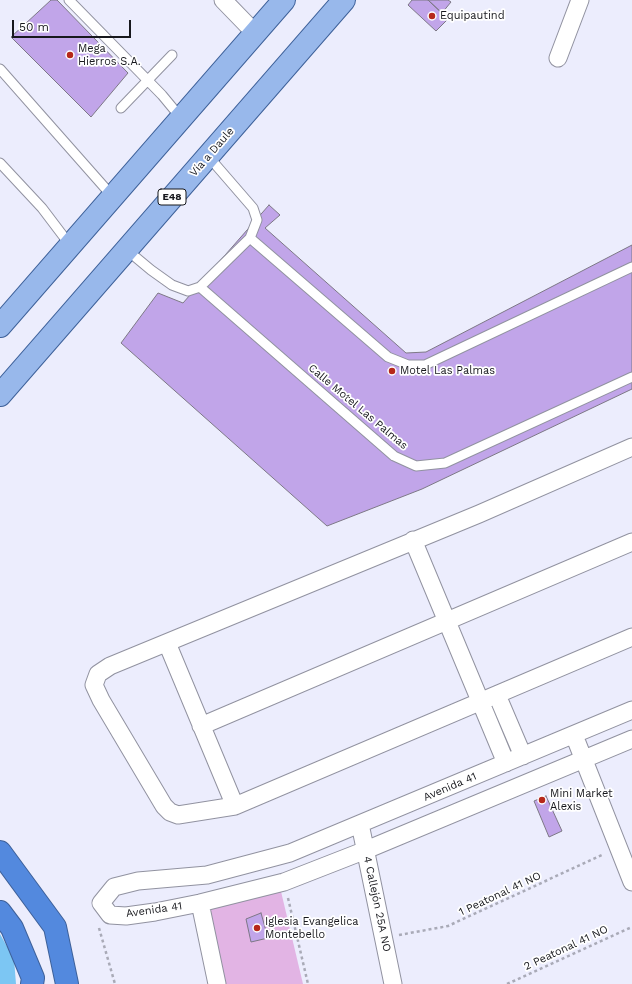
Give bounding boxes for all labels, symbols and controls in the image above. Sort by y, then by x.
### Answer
place label: Equipautind [440,9,505,23]
marker: Equipautind [427,11,437,21]
scale bar [14,12,133,38]
text: 50 m [19,20,49,34]
place label: Mega Hierros S.A. [78,42,141,68]
marker: Mega Hierros S.A. [65,50,75,60]
street label: Vía a Daule [187,125,237,179]
road number: E48 [158,189,186,205]
street label: Calle Motel Las Palmas [306,362,410,452]
place label: Motel Las Palmas [400,364,495,378]
marker: Motel Las Palmas [387,366,397,376]
street label: Avenida 41 [421,770,479,804]
place label: Mini Market Alexis [550,787,613,813]
marker: Mini Market Alexis [537,795,547,805]
street label: 4 Callejón 25A NO [360,855,394,953]
street label: 1 Peatonal 41 NO [457,869,543,919]
street label: Avenida 41 [125,900,183,920]
place label: Iglesia Evangelica Montebello [265,915,359,941]
marker: Iglesia Evangelica Montebello [252,923,262,933]
street label: 2 Peatonal 41 NO [522,923,610,973]

